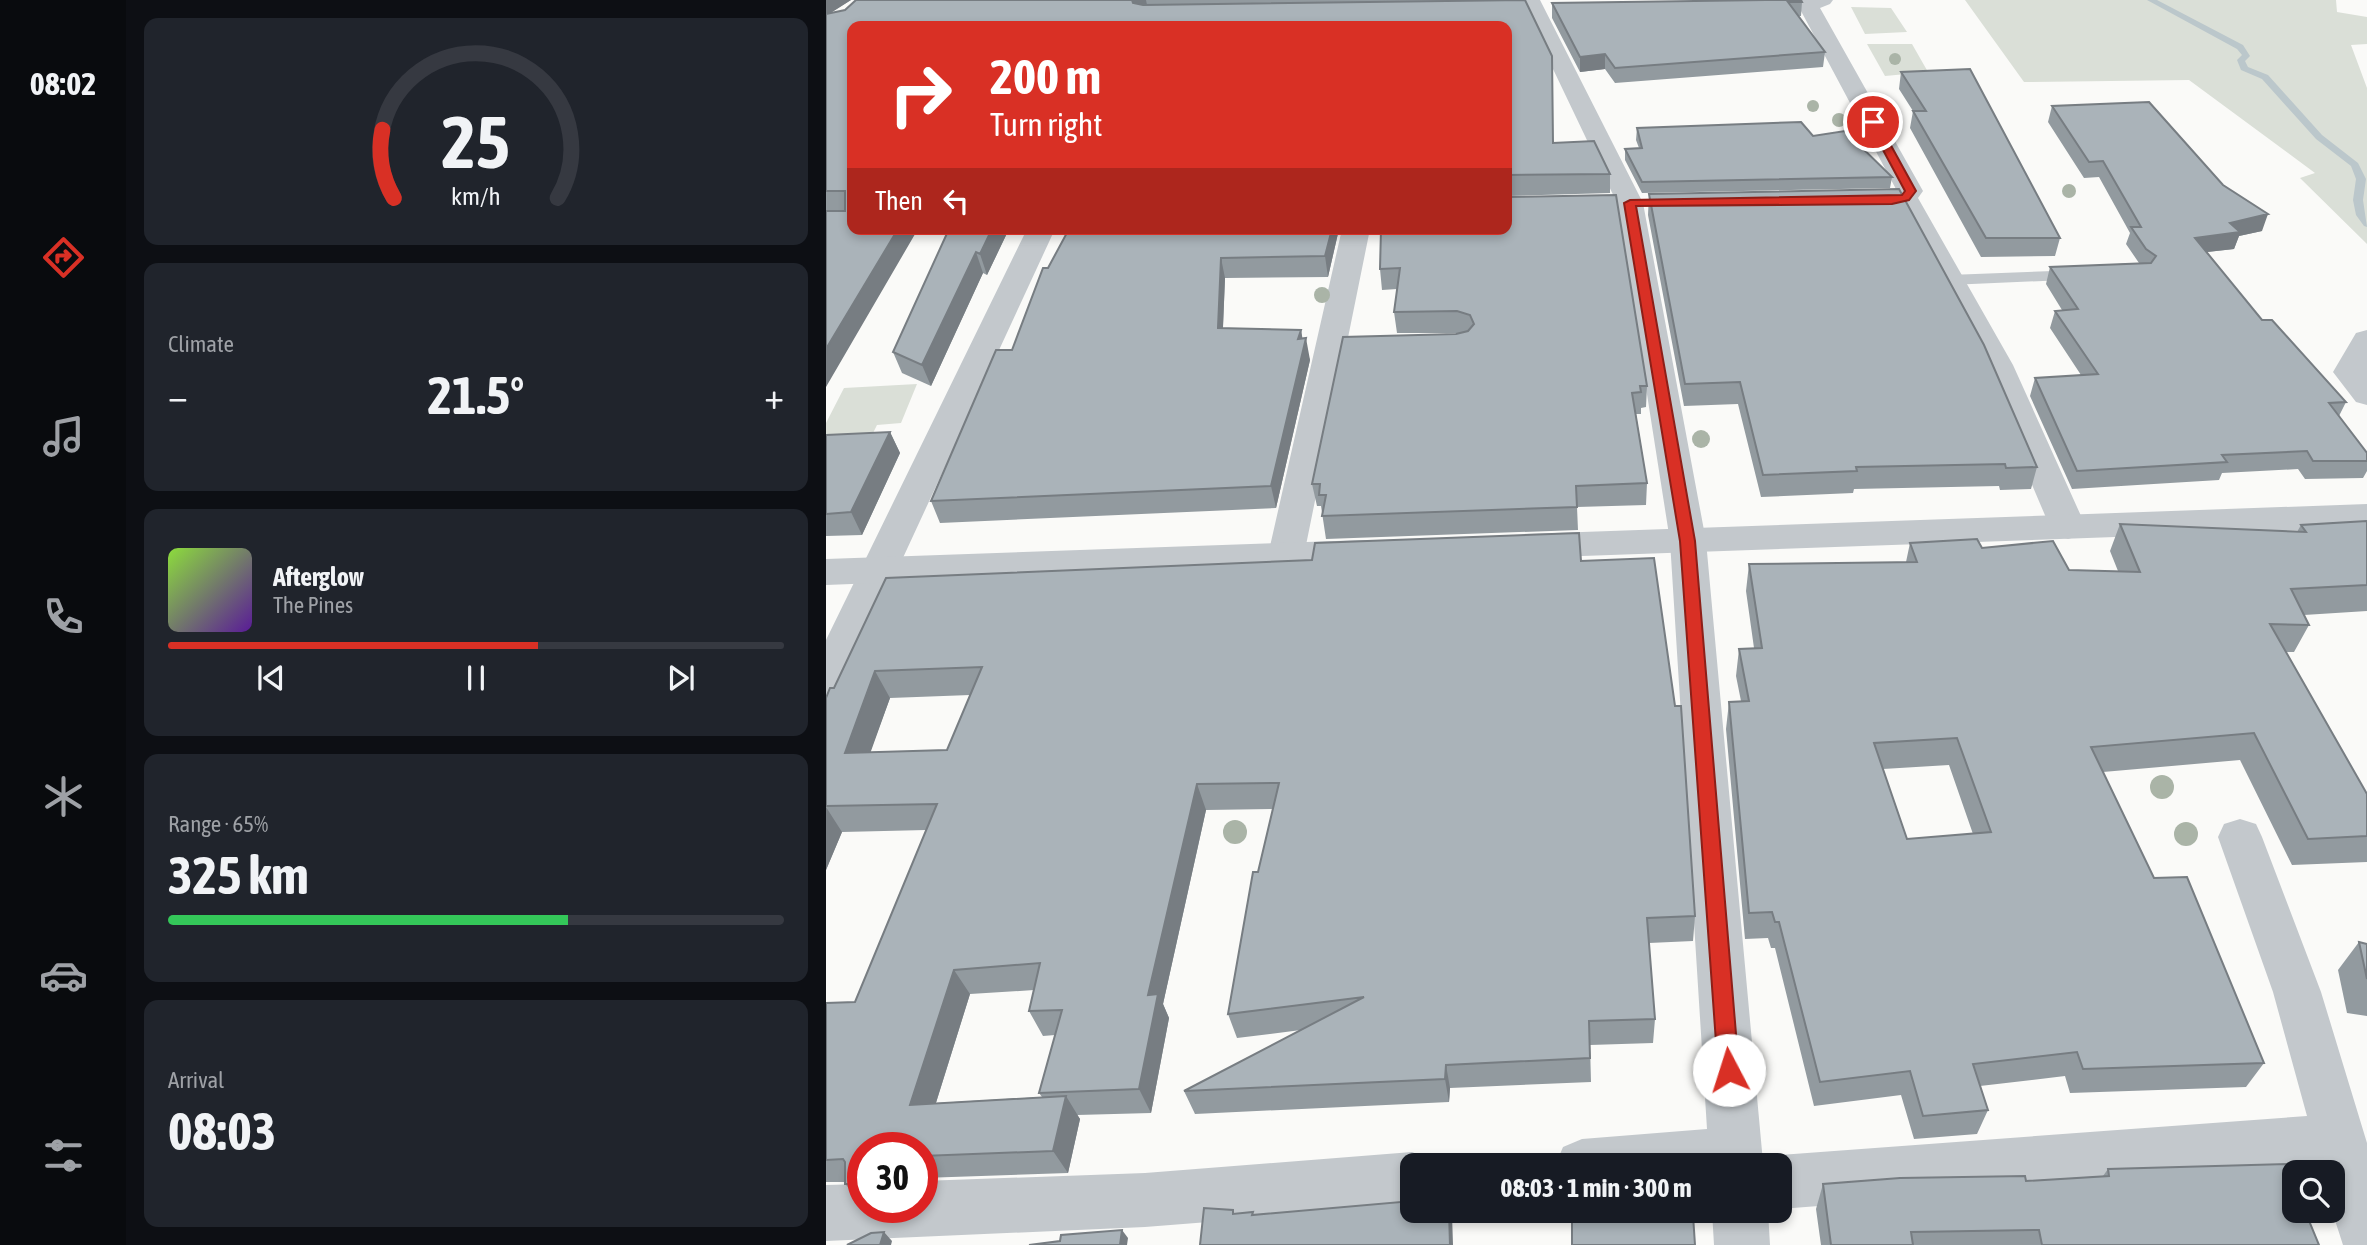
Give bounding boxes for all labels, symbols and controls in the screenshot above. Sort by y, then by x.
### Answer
text: 200 m [990,48,1101,104]
icon: right [875,49,966,140]
text: 08:02 [30,65,96,102]
pin [1843,92,1903,152]
text: 25 [442,100,510,183]
icon: arrive [1854,103,1892,141]
text: Turn right [990,106,1103,143]
text: km/h [451,182,501,210]
icon: left [937,182,975,220]
text: Then [875,186,923,216]
icon: directions [39,233,88,282]
text: Climate [168,331,234,357]
text: 21.5° [428,365,524,425]
text: − [168,374,188,417]
text: + [764,374,784,417]
icon: music [39,412,88,461]
text: Afterglow [273,562,364,592]
icon: phone [39,592,88,641]
text: The Pines [273,592,353,618]
icon: previous [252,659,290,697]
icon: pause [457,659,495,697]
icon: next [662,659,700,697]
icon: climate [39,772,88,821]
text: Range · 65% [168,811,268,837]
text: 325 km [168,845,309,905]
icon: car [39,951,88,1000]
position arrow [1692,1033,1766,1107]
text: Arrival [168,1067,224,1093]
text: 08:03 [168,1101,276,1161]
icon: filters [39,1131,88,1180]
speed limit sign: 30 [847,1132,938,1223]
map controls [2282,1160,2345,1223]
button: search [2282,1160,2345,1223]
text: 08:03 · 1 min · 300 m [1500,1173,1692,1203]

